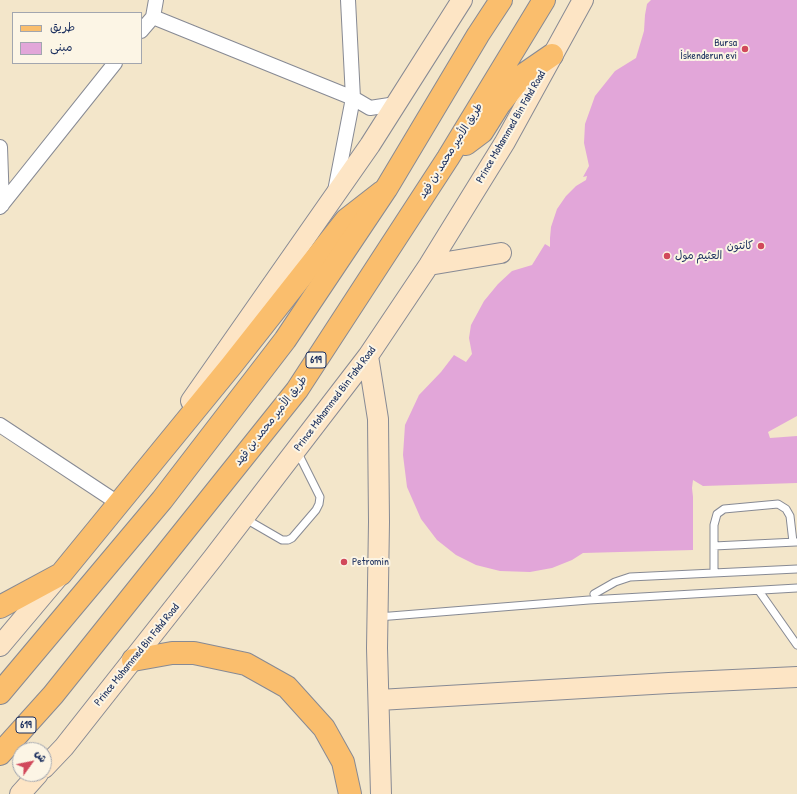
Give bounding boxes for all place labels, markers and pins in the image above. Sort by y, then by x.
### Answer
place label: Bursa İskenderun evi [680,36,737,62]
marker: Bursa İskenderun evi [740,44,750,54]
place label: كانتون [727,239,753,253]
marker: كانتون [756,241,766,251]
place label: العثيم مول [675,249,722,263]
marker: العثيم مول [662,251,672,261]
place label: Petromin [352,555,389,569]
marker: Petromin [339,557,349,567]

